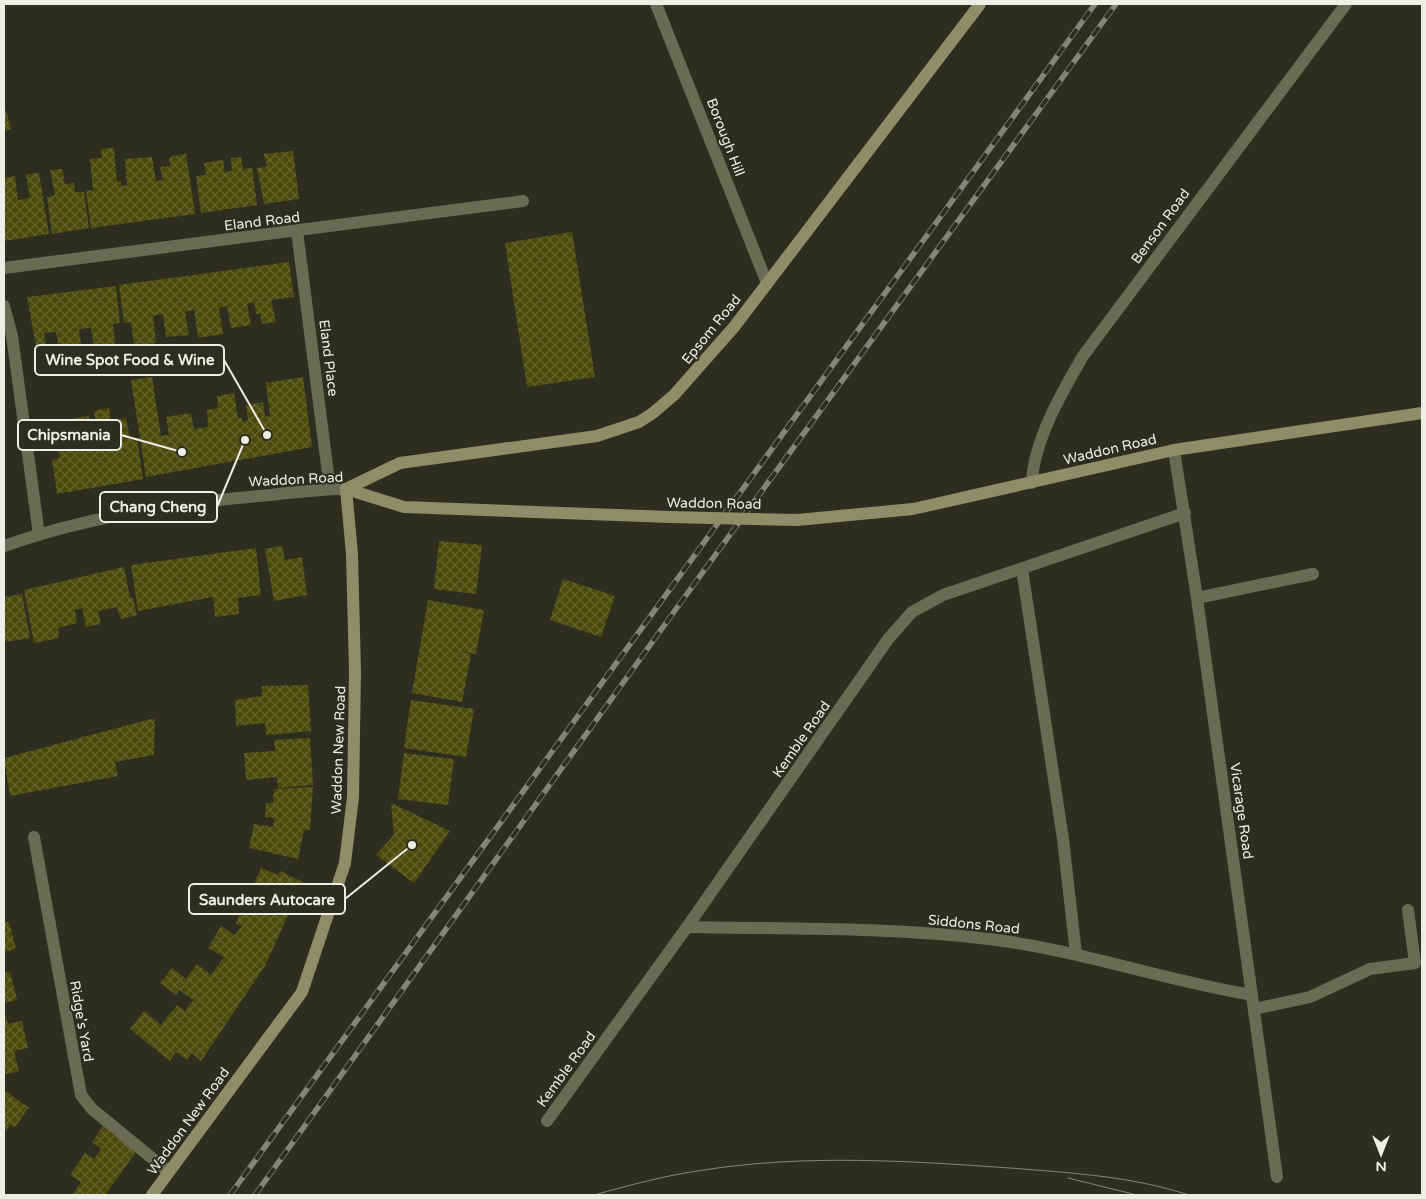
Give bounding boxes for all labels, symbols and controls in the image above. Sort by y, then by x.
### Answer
street label: Borough Hill [703,96,748,179]
street label: Benson Road [1127,185,1193,267]
street label: Eland Road [223,208,301,235]
street label: Epsom Road [678,291,745,368]
street label: Eland Place [315,319,342,398]
callout: Wine Spot Food & Wine [35,345,224,375]
text: Wine Spot Food & Wine [46,351,215,370]
callout: Chipsmania [18,420,121,450]
text: Chipsmania [27,426,111,445]
street label: Waddon Road [1062,431,1158,468]
street label: Waddon Road [248,469,344,490]
callout: Chang Cheng [100,492,217,522]
street label: Waddon Road [666,494,762,513]
text: Chang Cheng [109,498,207,517]
street label: Waddon New Road [328,685,349,815]
street label: Kemble Road [769,698,834,781]
street label: Vicarage Road [1226,762,1257,860]
callout: Saunders Autocare [189,884,345,914]
text: Saunders Autocare [199,891,335,909]
street label: Siddons Road [927,911,1021,938]
street label: Ridge's Yard [66,979,97,1063]
street label: Kemble Road [533,1028,600,1110]
street label: Waddon New Road [144,1064,233,1178]
north arrow [1356,1129,1406,1179]
text: N [1375,1158,1387,1175]

